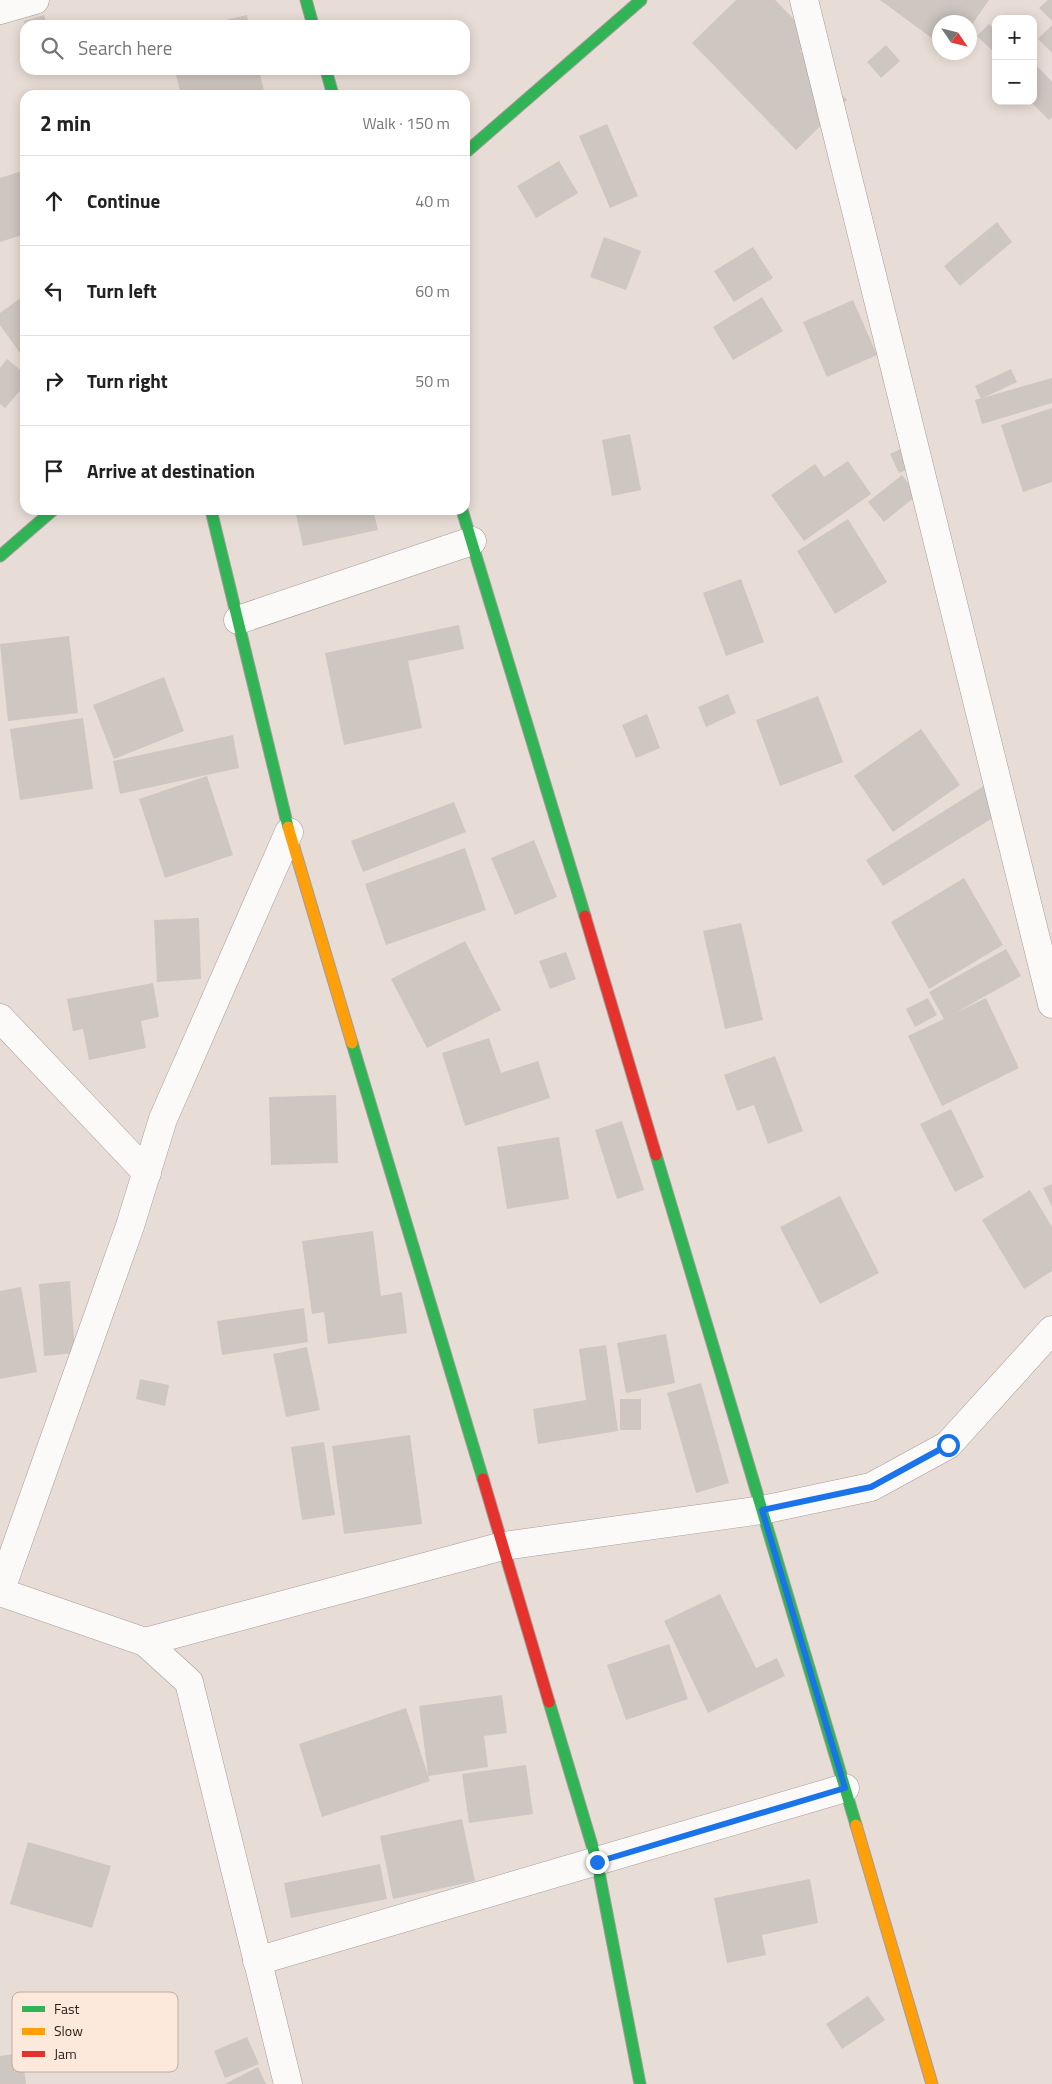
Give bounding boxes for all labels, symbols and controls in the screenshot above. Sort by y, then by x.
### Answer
north arrow [932,15,977,60]
map controls [992,15,1037,105]
button: + [992,15,1037,60]
search box [20,20,470,75]
text: Search here [78,33,172,62]
icon: search [38,34,66,62]
button: − [992,60,1037,105]
text: 2 min [40,107,91,139]
text: Walk · 150 m [362,111,450,135]
text: Continue [87,186,160,215]
icon: ahead [40,187,68,215]
text: 40 m [415,189,450,213]
text: Turn left [87,276,157,305]
icon: left [40,277,68,305]
text: 60 m [415,279,450,303]
text: Turn right [87,366,168,395]
icon: right [40,367,68,395]
text: 50 m [415,369,450,393]
text: Arrive at destination [87,456,255,485]
icon: arrive [40,457,68,485]
route start [937,1434,960,1457]
route end [586,1851,609,1874]
legend [12,1992,178,2072]
text: Fast [54,1998,79,2019]
text: Slow [54,2020,83,2041]
text: Jam [54,2043,77,2064]

